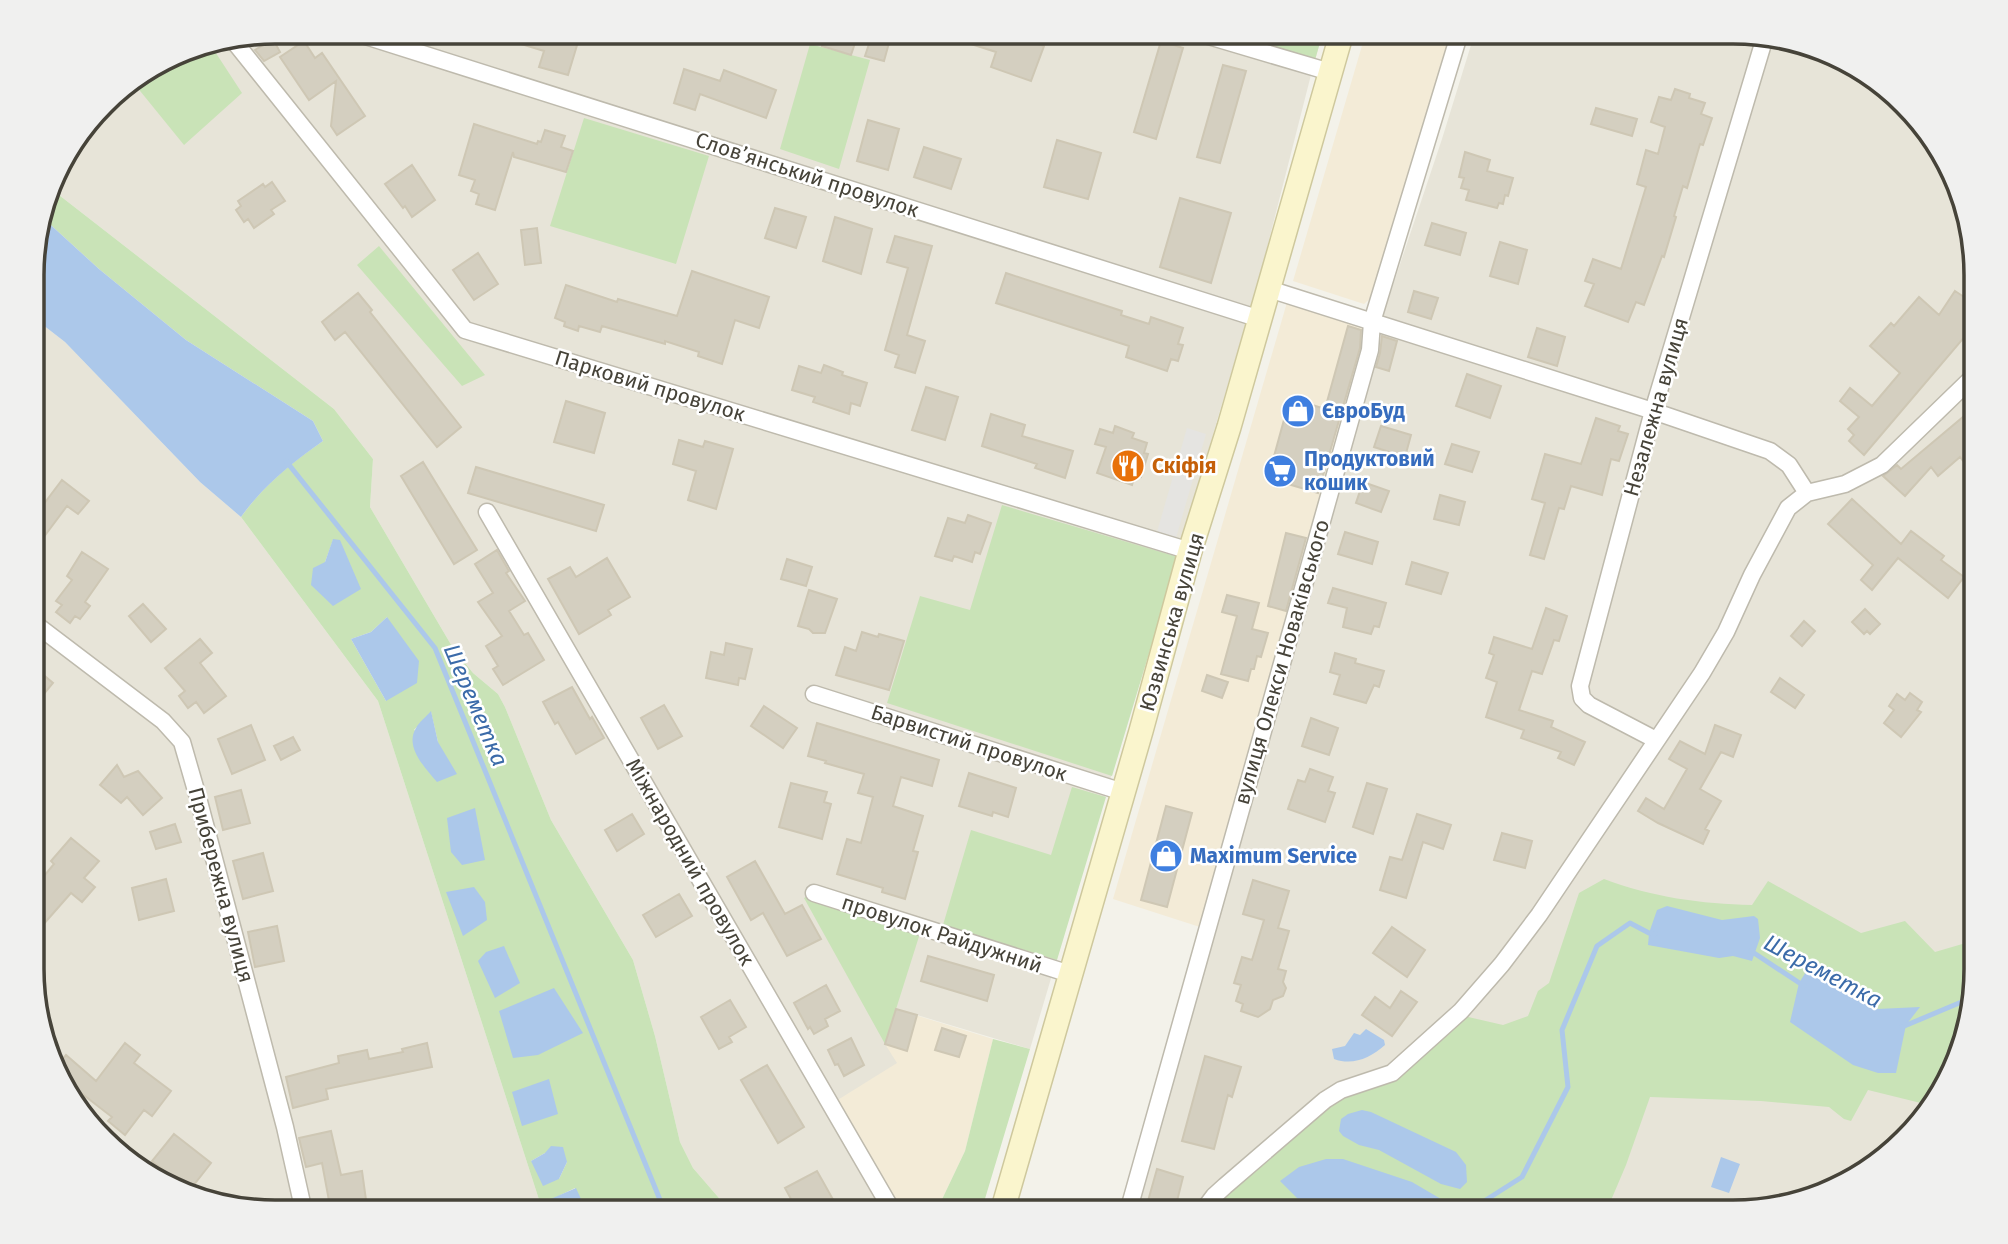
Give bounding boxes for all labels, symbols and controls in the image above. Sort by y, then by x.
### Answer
street label: Словʼянський провулок [692,127,922,223]
street label: Незалежна вулиця [1618,314,1694,500]
street label: Парковий провулок [552,345,748,427]
shop icon: ЄвроБуд [1279,392,1317,430]
place label: ЄвроБуд [1322,398,1405,424]
place label: Продуктовий кошик [1304,446,1435,496]
restaurant icon: Скіфія [1109,447,1147,485]
supermarket icon: Продуктовий кошик [1261,452,1299,490]
place label: Скіфія [1152,453,1216,479]
street label: вулиця Олекси Новаківського [1229,516,1335,808]
street label: Юзвинська вулиця [1134,530,1210,714]
water label: Шереметка [438,640,514,770]
street label: Барвистий провулок [868,699,1071,787]
street label: Міжнародний провулок [620,754,760,970]
street label: Прибережна вулиця [182,784,260,986]
shop icon: Maximum Service [1147,837,1185,875]
place label: Maximum Service [1190,843,1358,869]
street label: провулок Райдужний [838,889,1046,979]
water label: Шереметка [1759,928,1887,1014]

